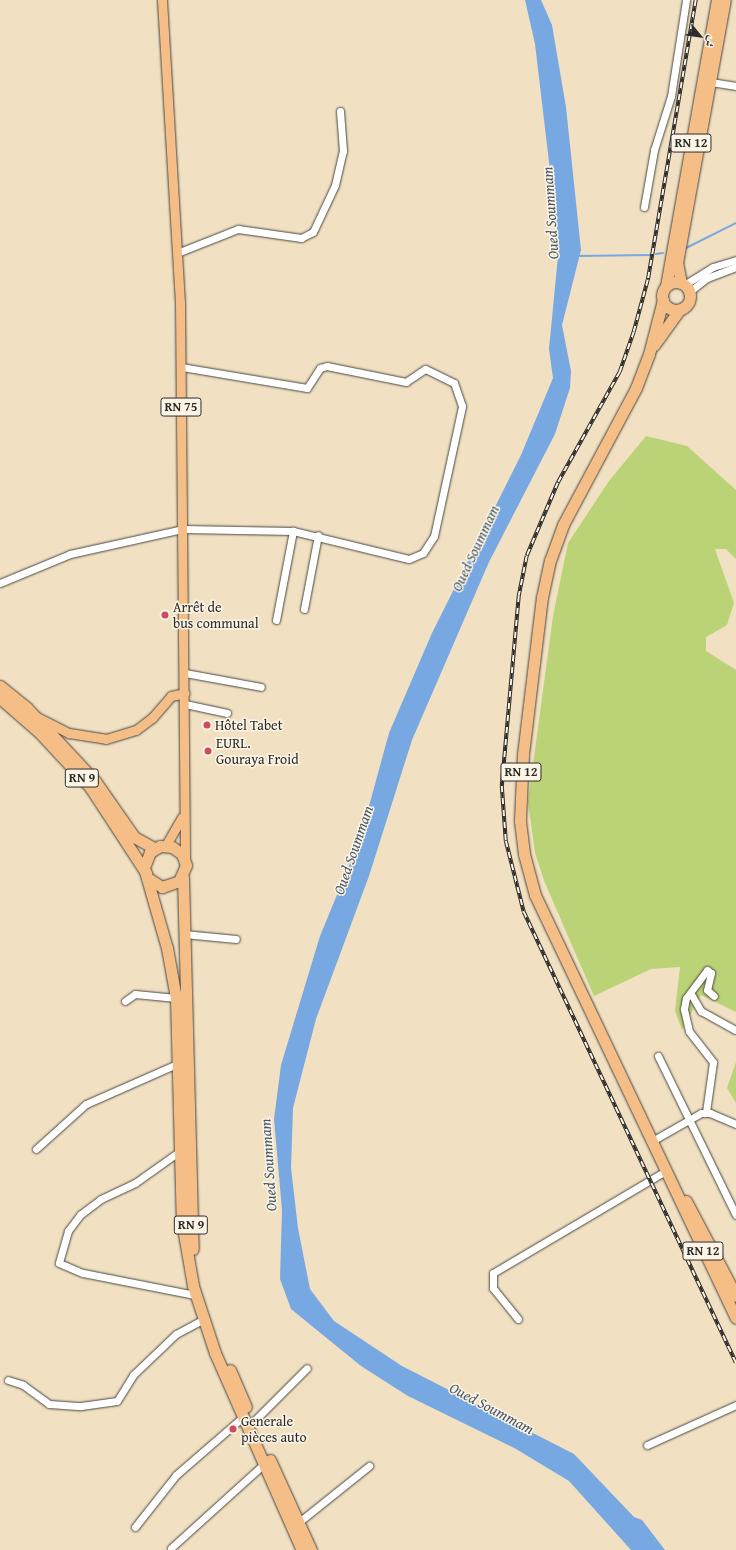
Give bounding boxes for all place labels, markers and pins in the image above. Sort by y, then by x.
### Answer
place label: Arrêt de bus communal [173,599,259,632]
marker: Arrêt de bus communal [160,610,170,620]
place label: Hôtel Tabet [215,717,283,733]
marker: Hôtel Tabet [202,720,212,730]
place label: EURL. Gouraya Froid [216,735,299,768]
marker: EURL. Gouraya Froid [203,746,213,756]
place label: Generale pièces auto [241,1413,307,1446]
marker: Generale pièces auto [228,1424,238,1434]

